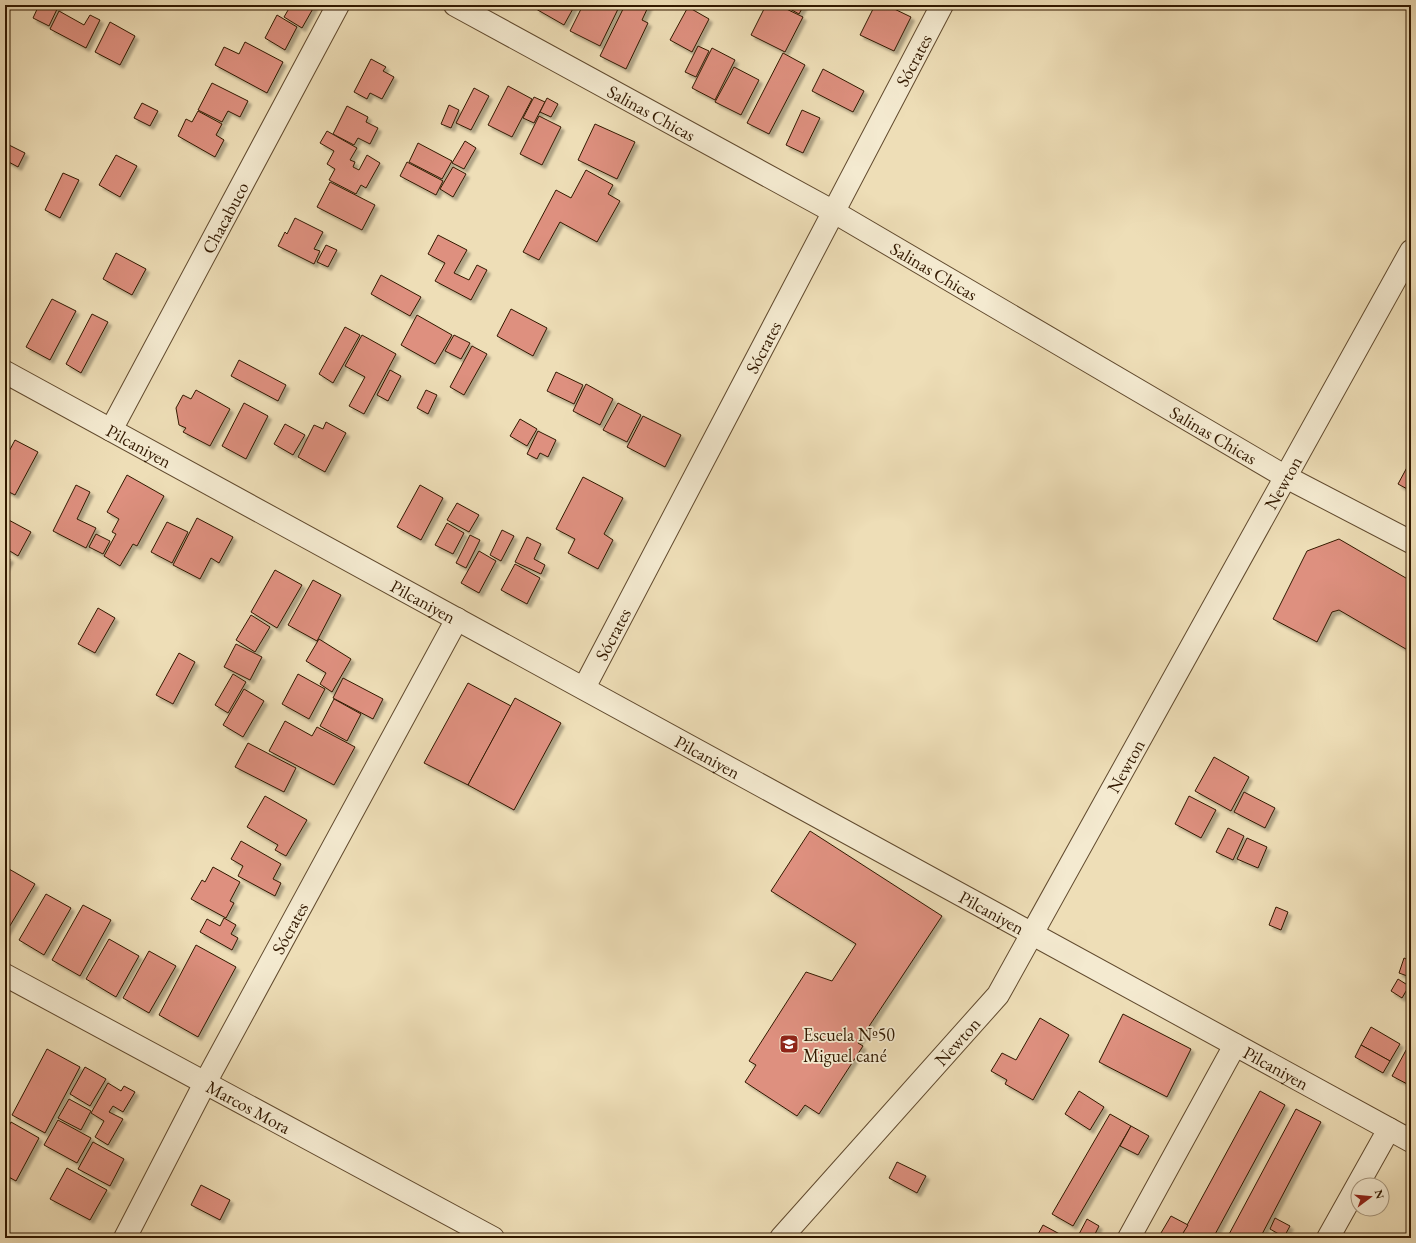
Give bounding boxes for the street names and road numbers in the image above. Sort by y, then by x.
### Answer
street label: Sócrates [890,30,936,90]
street label: Salinas Chicas [604,79,700,146]
street label: Chacabuco [196,177,253,257]
street label: Salinas Chicas [887,236,982,305]
street label: Sócrates [740,317,786,377]
street label: Salinas Chicas [1166,400,1262,469]
street label: Pilcaniyen [103,418,176,473]
street label: Newton [1258,451,1307,513]
street label: Pilcaniyen [387,574,461,628]
street label: Sócrates [589,604,636,664]
street label: Pilcaniyen [671,729,745,784]
street label: Newton [1101,734,1150,797]
street label: Pilcaniyen [955,885,1029,939]
street label: Sócrates [266,898,313,958]
street label: Newton [929,1012,985,1070]
street label: Pilcaniyen [1240,1040,1313,1095]
street label: Marcos Mora [203,1074,296,1139]

